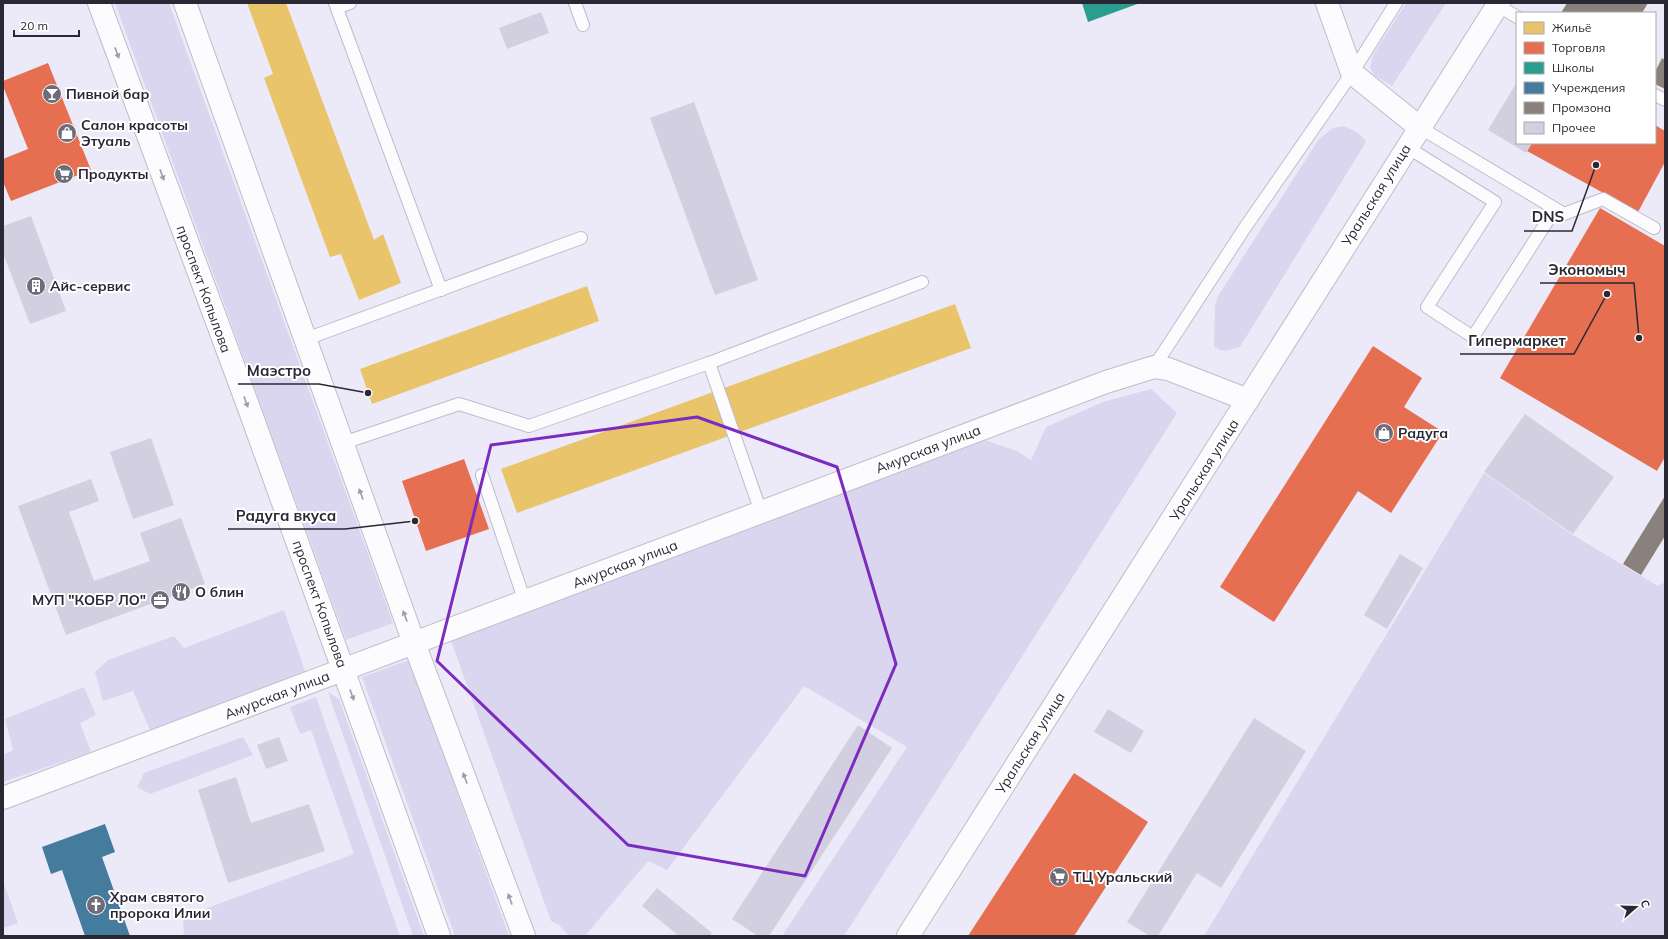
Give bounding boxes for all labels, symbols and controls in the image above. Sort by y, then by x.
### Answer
scale bar [14,12,79,38]
legend [1516,12,1656,144]
text: 20 m [20,18,48,33]
text: Жильё [1552,20,1592,35]
text: Торговля [1552,40,1605,55]
one-way arrow [115,47,121,59]
text: Школы [1552,60,1594,75]
text: Учреждения [1551,80,1625,95]
bar icon: Пивной бар [41,83,63,105]
place label: Пивной бар [66,85,149,103]
text: Промзона [1552,100,1611,115]
place label: Салон красоты Этуаль [81,116,188,150]
text: Прочее [1552,120,1596,135]
shop icon: Салон красоты Этуаль [56,122,78,144]
street label: Уральская улица [1337,141,1415,250]
supermarket icon: Продукты [53,163,75,185]
place label: Продукты [78,165,149,183]
one-way arrow [160,169,166,181]
callout: DNS [1524,204,1572,231]
text: DNS [1532,207,1565,226]
street label: проспект Копылова [173,223,235,355]
callout: Экономыч [1540,256,1634,283]
text: Экономыч [1548,260,1626,279]
building icon: Айс-сервис [25,275,47,297]
place label: Айс-сервис [50,277,131,295]
callout: Гипермаркет [1460,327,1574,354]
text: Гипермаркет [1468,331,1566,350]
callout: Маэстро [238,357,319,384]
text: Маэстро [247,361,311,380]
one-way arrow [244,396,250,408]
street label: Уральская улица [1165,416,1243,525]
street label: Амурская улица [873,421,983,477]
shop icon: Радуга [1373,422,1395,444]
place label: Радуга [1398,424,1448,442]
one-way arrow [358,487,364,499]
callout: Радуга вкуса [228,502,345,529]
text: Радуга вкуса [236,506,336,525]
street label: Амурская улица [570,536,680,592]
street label: проспект Копылова [289,538,351,670]
restaurant icon: О блин [170,581,192,603]
place label: О блин [195,583,244,601]
office icon: МУП "КОБР ЛО" [149,589,171,611]
place label: МУП "КОБР ЛО" [32,591,146,609]
one-way arrow [402,610,408,622]
street label: Амурская улица [222,667,332,723]
one-way arrow [350,689,356,701]
street label: Уральская улица [991,689,1069,798]
one-way arrow [461,771,467,783]
supermarket icon: ТЦ Уральский [1048,866,1070,888]
place label: ТЦ Уральский [1073,868,1172,886]
north arrow [1616,887,1656,927]
place label: Храм святого пророка Илии [109,888,210,922]
one-way arrow [507,893,513,905]
church icon: Храм святого пророка Илии [85,894,107,916]
text: С [1638,898,1653,910]

